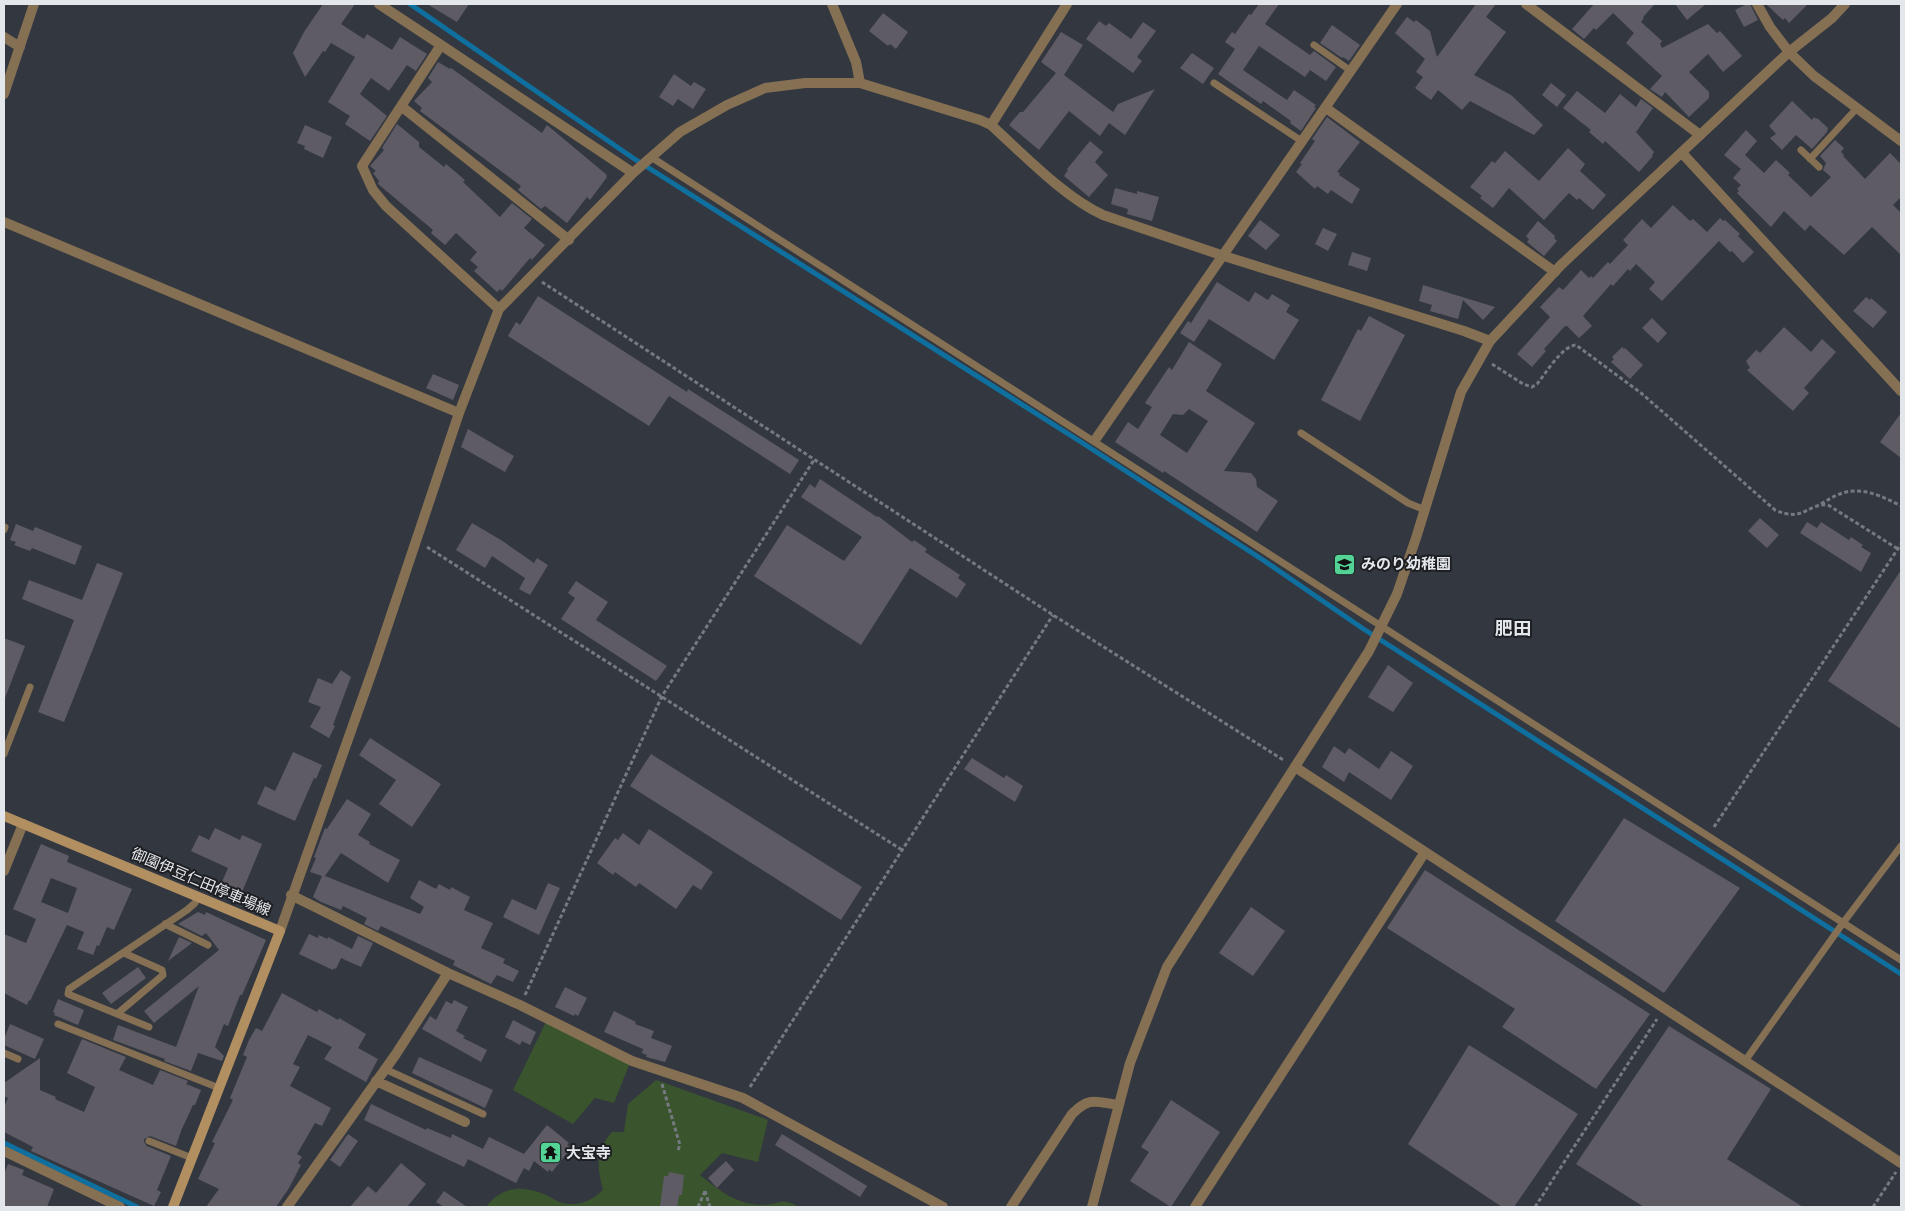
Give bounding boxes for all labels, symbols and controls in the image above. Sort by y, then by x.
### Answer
school or university icon: みのり幼稚園 [1333,552,1357,576]
place label: みのり幼稚園 [1361,555,1451,573]
district label: 肥田 [1495,618,1531,640]
street label: 御園伊豆仁田停車場線 [128,844,274,920]
temple icon: 大宝寺 [538,1141,562,1165]
place label: 大宝寺 [566,1144,611,1162]

